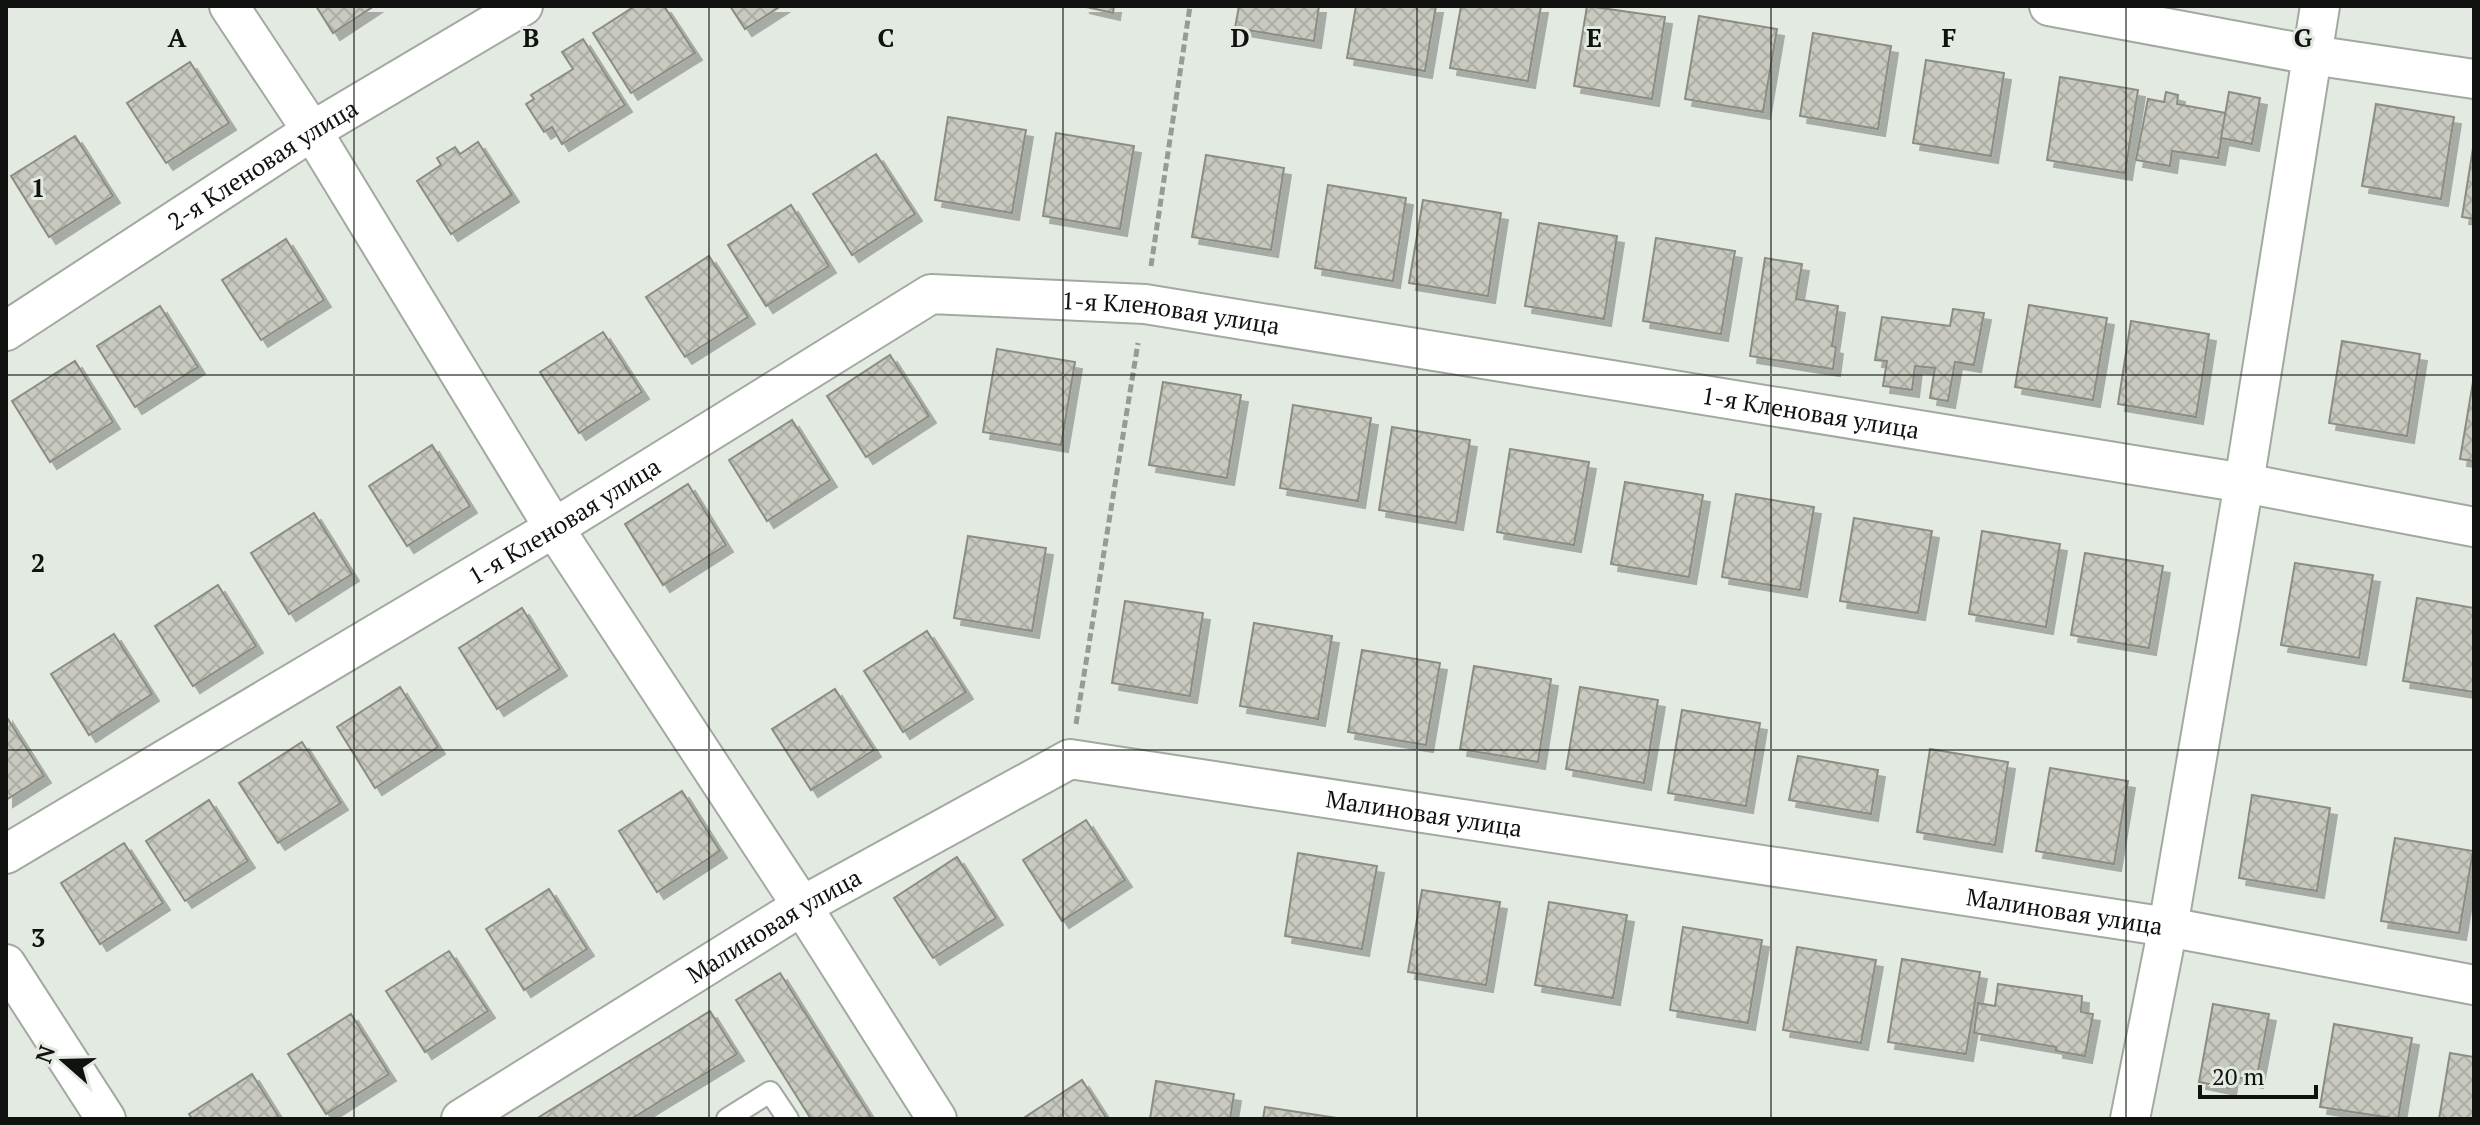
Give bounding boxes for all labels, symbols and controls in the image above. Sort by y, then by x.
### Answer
text: A [168,20,187,54]
text: B [523,20,539,54]
text: C [878,20,894,54]
text: D [1230,20,1250,54]
text: E [1586,20,1602,54]
text: F [1942,20,1957,54]
text: G [2294,20,2313,54]
street label: 2-я Кленовая улица [161,92,363,237]
text: 1 [31,170,45,204]
street label: 1-я Кленовая улица [1061,284,1282,342]
street label: 1-я Кленовая улица [1700,379,1922,446]
street label: 1-я Кленовая улица [462,450,666,592]
text: 2 [31,545,45,579]
street label: Малиновая улица [1324,782,1525,844]
street label: Малиновая улица [681,861,867,990]
street label: Малиновая улица [1964,880,2165,942]
text: 3 [31,920,45,954]
north arrow [24,1021,104,1101]
text: N [28,1041,61,1067]
scale bar [2200,1049,2316,1099]
text: 20 m [2212,1060,2264,1092]

